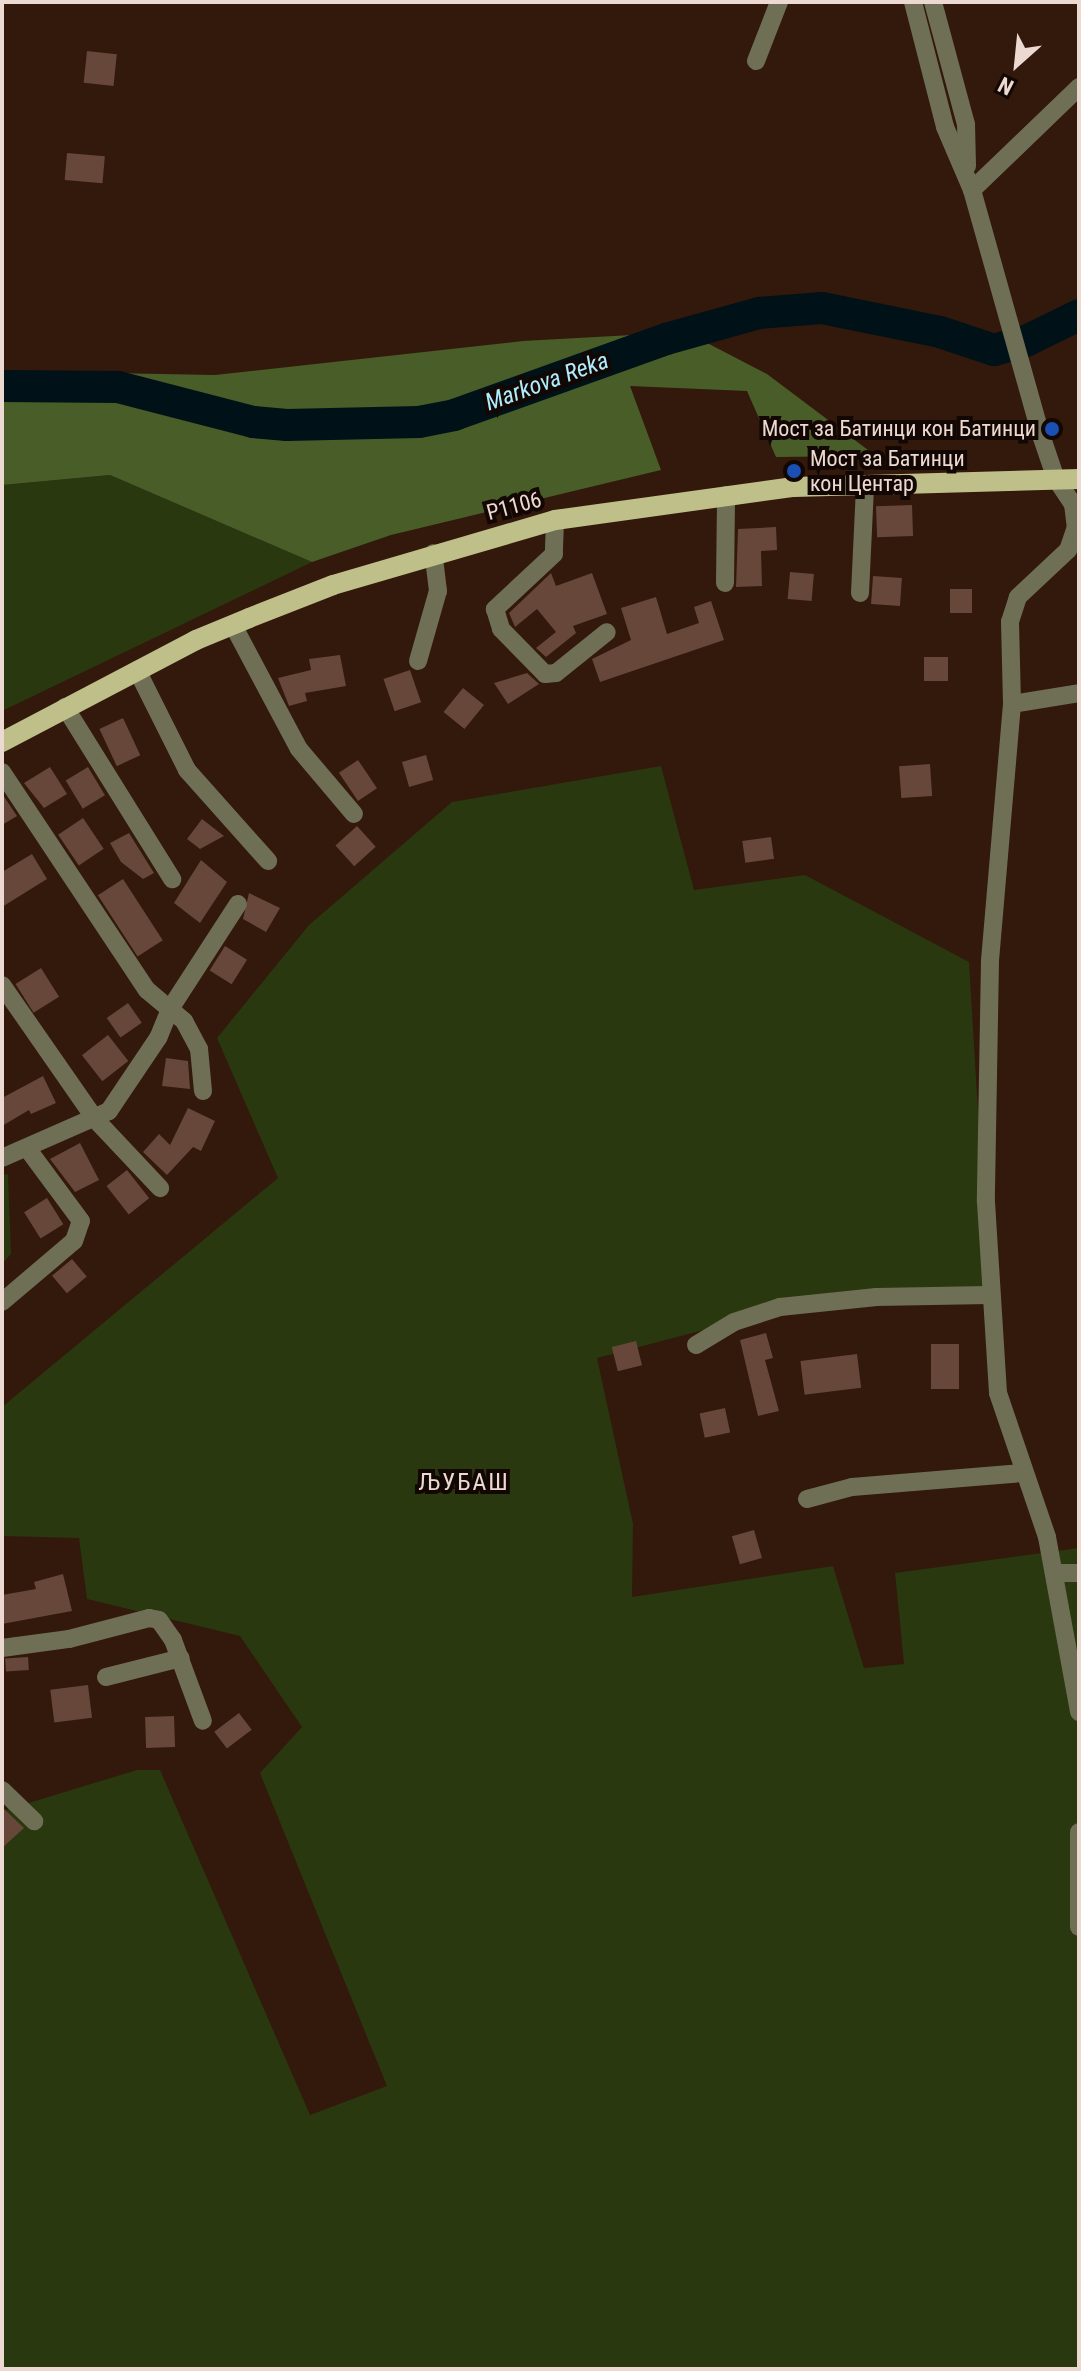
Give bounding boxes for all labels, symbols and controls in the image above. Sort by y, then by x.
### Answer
north arrow [977,24,1057,104]
text: N [994,72,1018,100]
water label: Markova Reka [481,346,613,418]
place label: Мост за Батинци кон Батинци [762,416,1036,442]
marker: Мост за Батинци кон Батинци [1043,420,1061,438]
place label: Мост за Батинци кон Центар [810,445,965,496]
marker: Мост за Батинци кон Центар [785,462,803,480]
street label: P1106 [484,486,544,526]
district label: ЉУБАШ [418,1469,510,1497]

